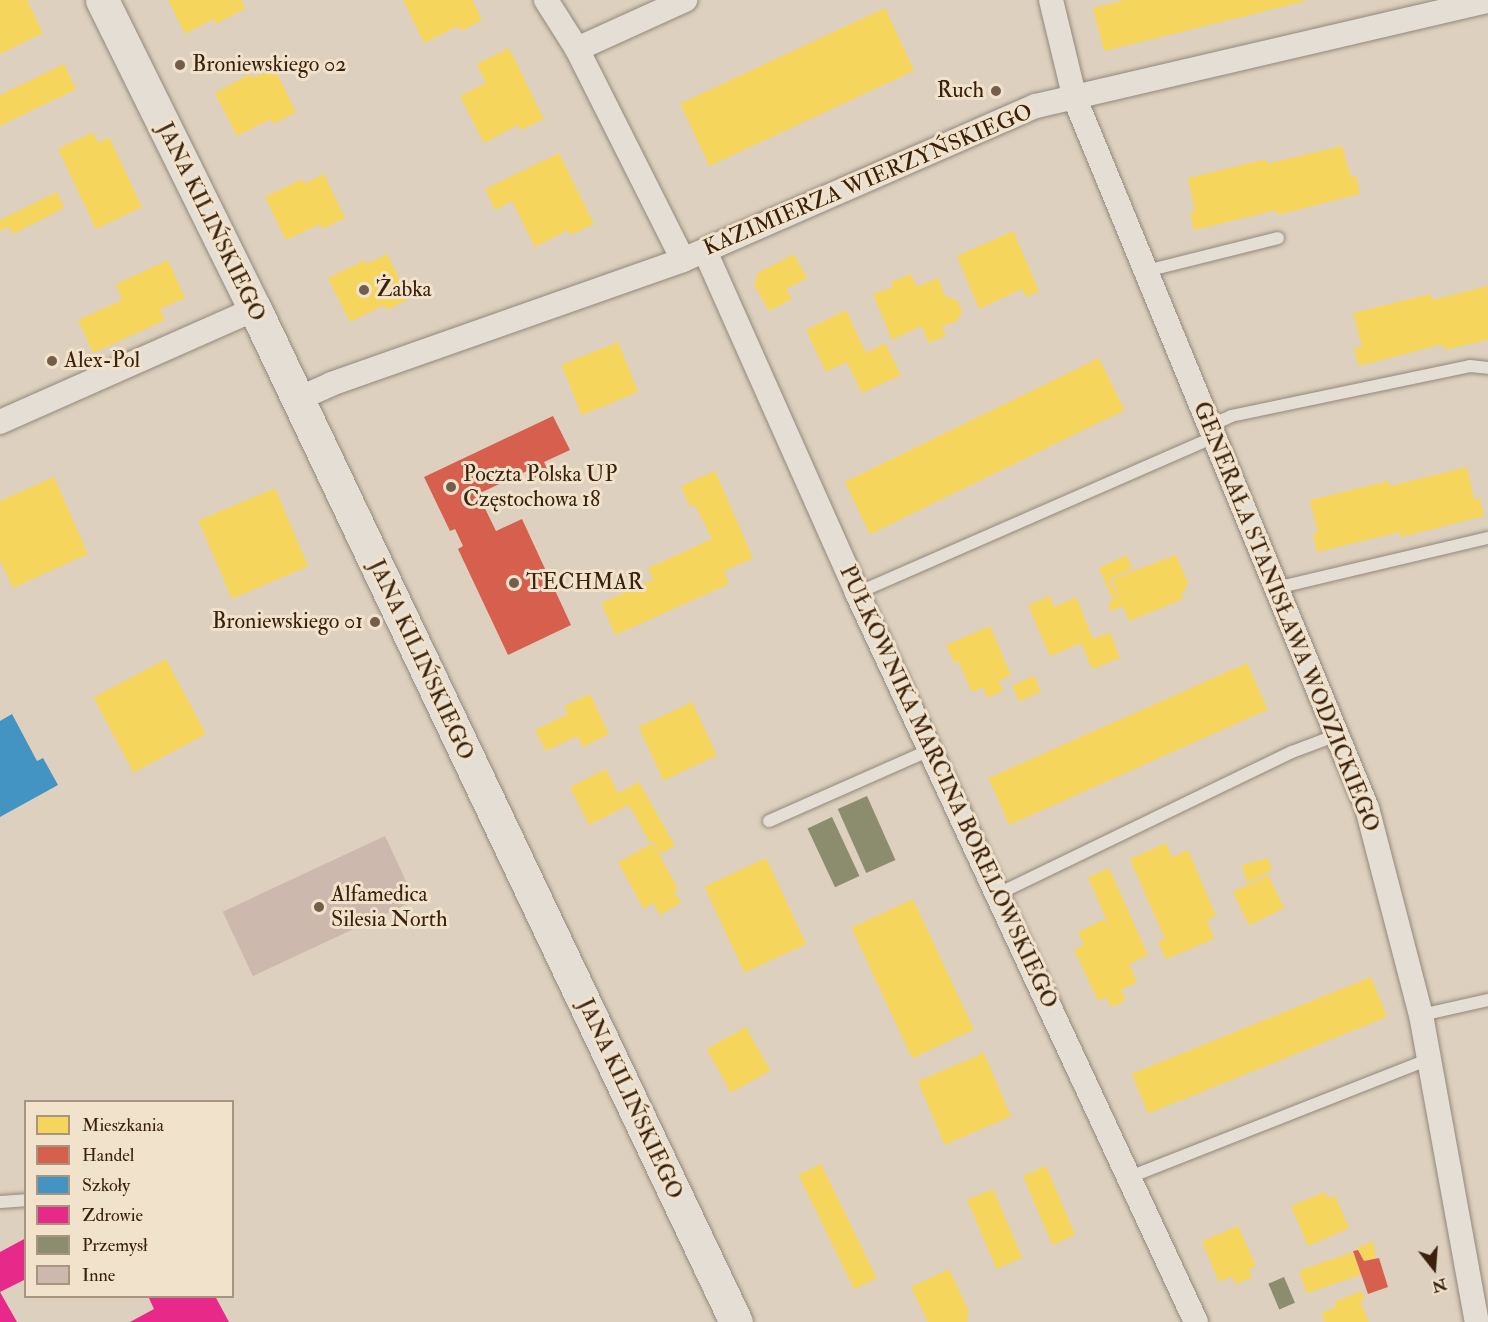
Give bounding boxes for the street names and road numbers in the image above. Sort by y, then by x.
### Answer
street label: KAZIMIERZA WIERZYŃSKIEGO [700,99,1036,261]
street label: JANA KILIŃSKIEGO [151,118,271,326]
street label: GENERAŁA STANISŁAWA WODZICKIEGO [1187,398,1385,836]
street label: JANA KILIŃSKIEGO [363,556,479,764]
street label: PUŁKOWNIKA MARCINA BORELOWSKIEGO [833,561,1063,1013]
street label: JANA KILIŃSKIEGO [572,995,688,1203]

